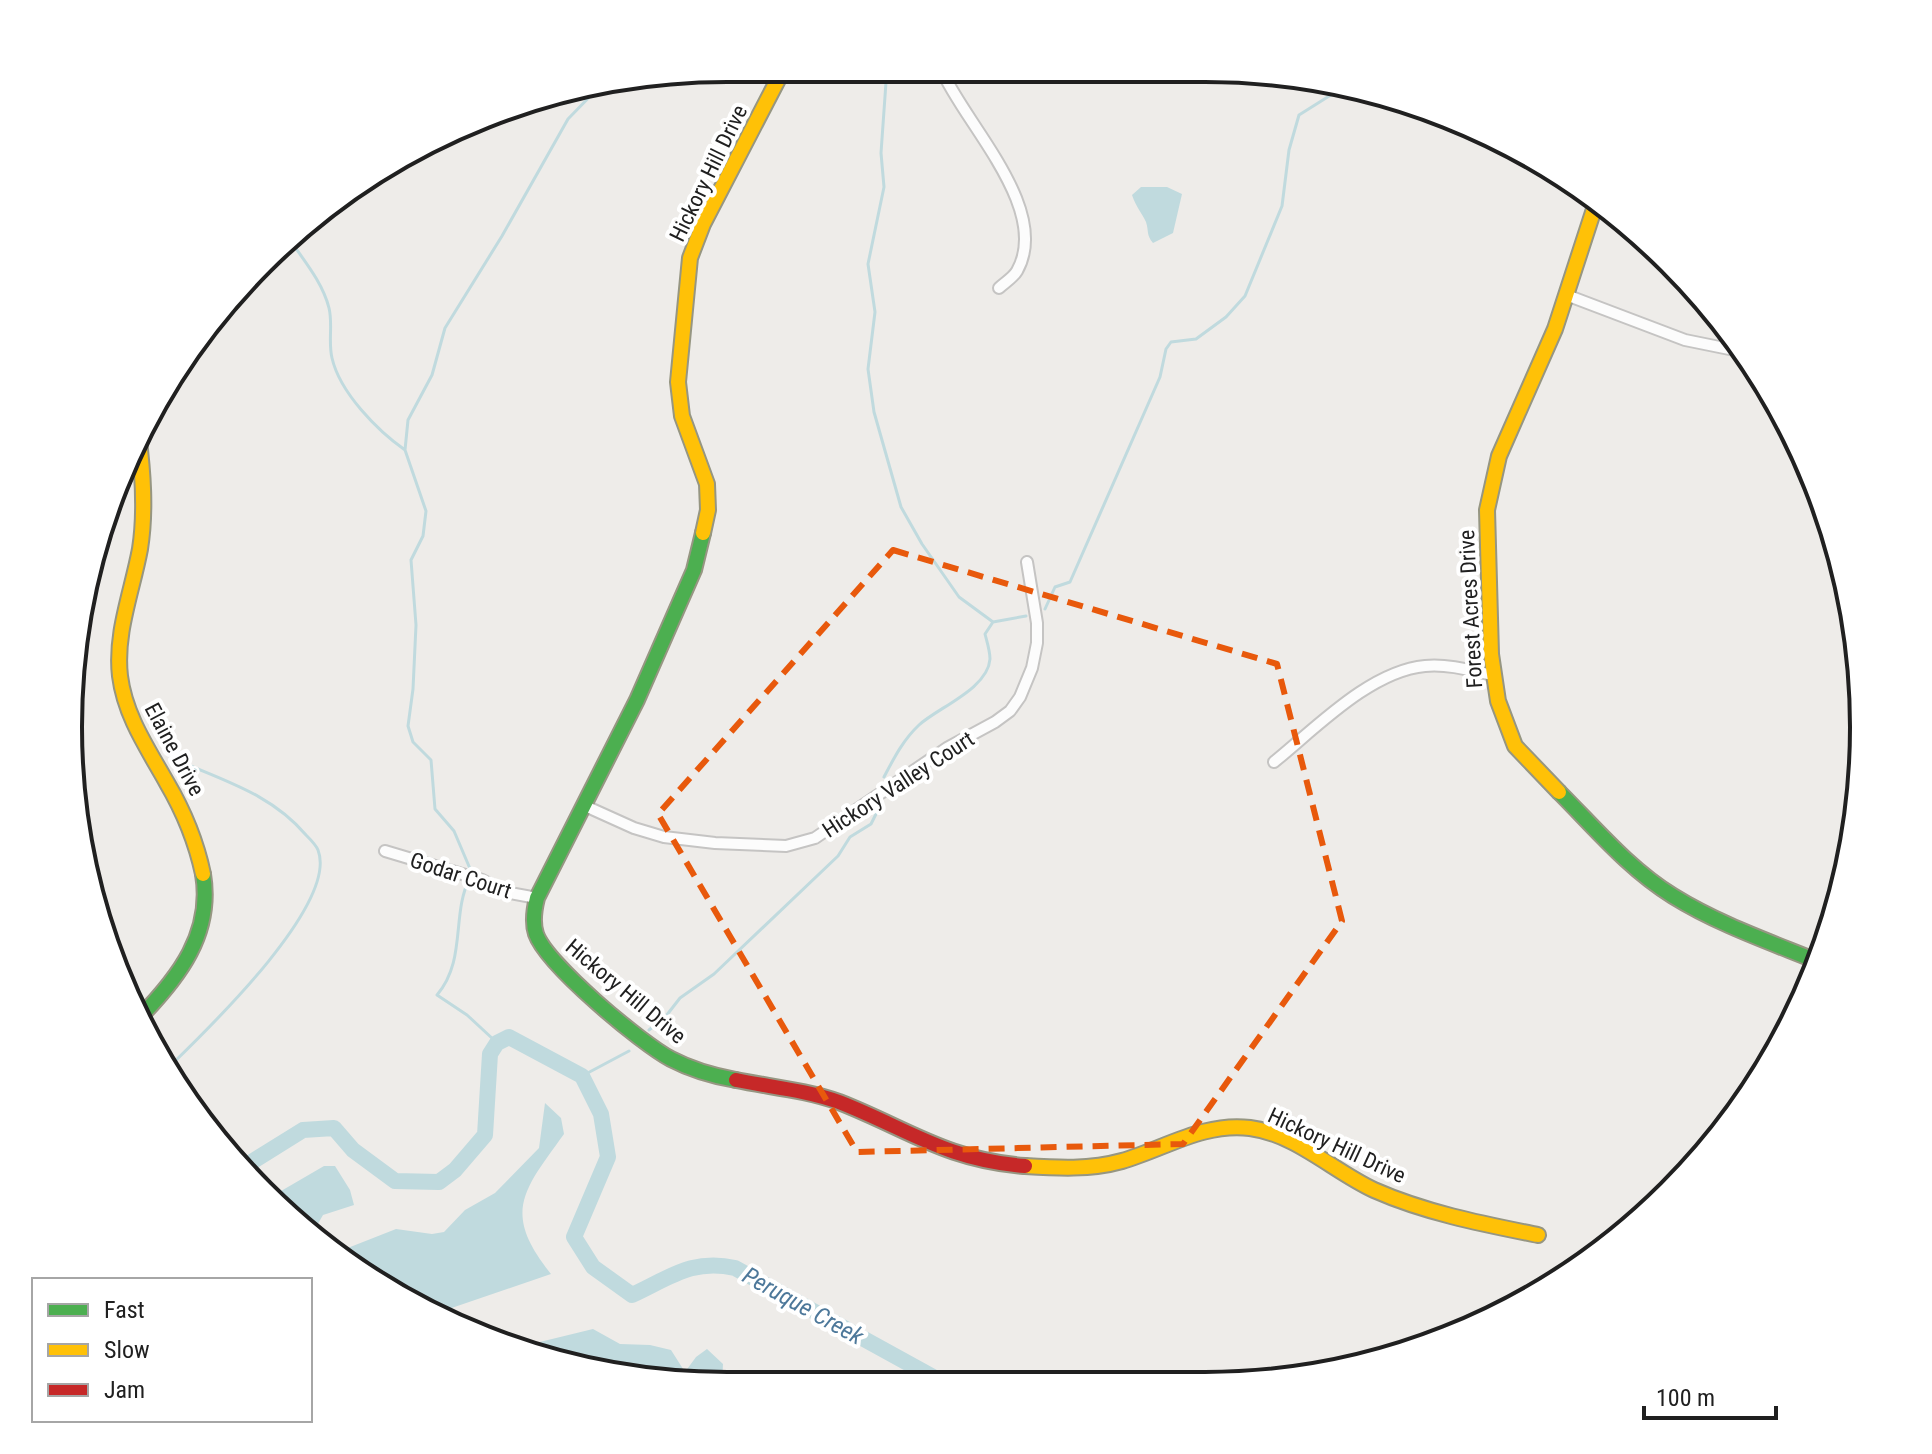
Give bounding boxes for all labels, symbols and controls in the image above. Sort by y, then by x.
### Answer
street label: Hickory Hill Drive [665,101,752,246]
street label: Forest Acres Drive [1454,529,1487,689]
street label: Elaine Drive [140,699,209,800]
street label: Hickory Valley Court [818,726,979,843]
street label: Godar Court [407,847,515,904]
street label: Hickory Hill Drive [561,934,691,1049]
street label: Hickory Hill Drive [1264,1103,1409,1188]
water label: Peruque Creek [738,1261,869,1351]
legend [32,1278,312,1422]
text: Fast [104,1296,145,1324]
text: Slow [104,1336,150,1364]
scale bar [1644,1370,1776,1420]
text: Jam [104,1376,145,1404]
text: 100 m [1656,1384,1715,1412]

